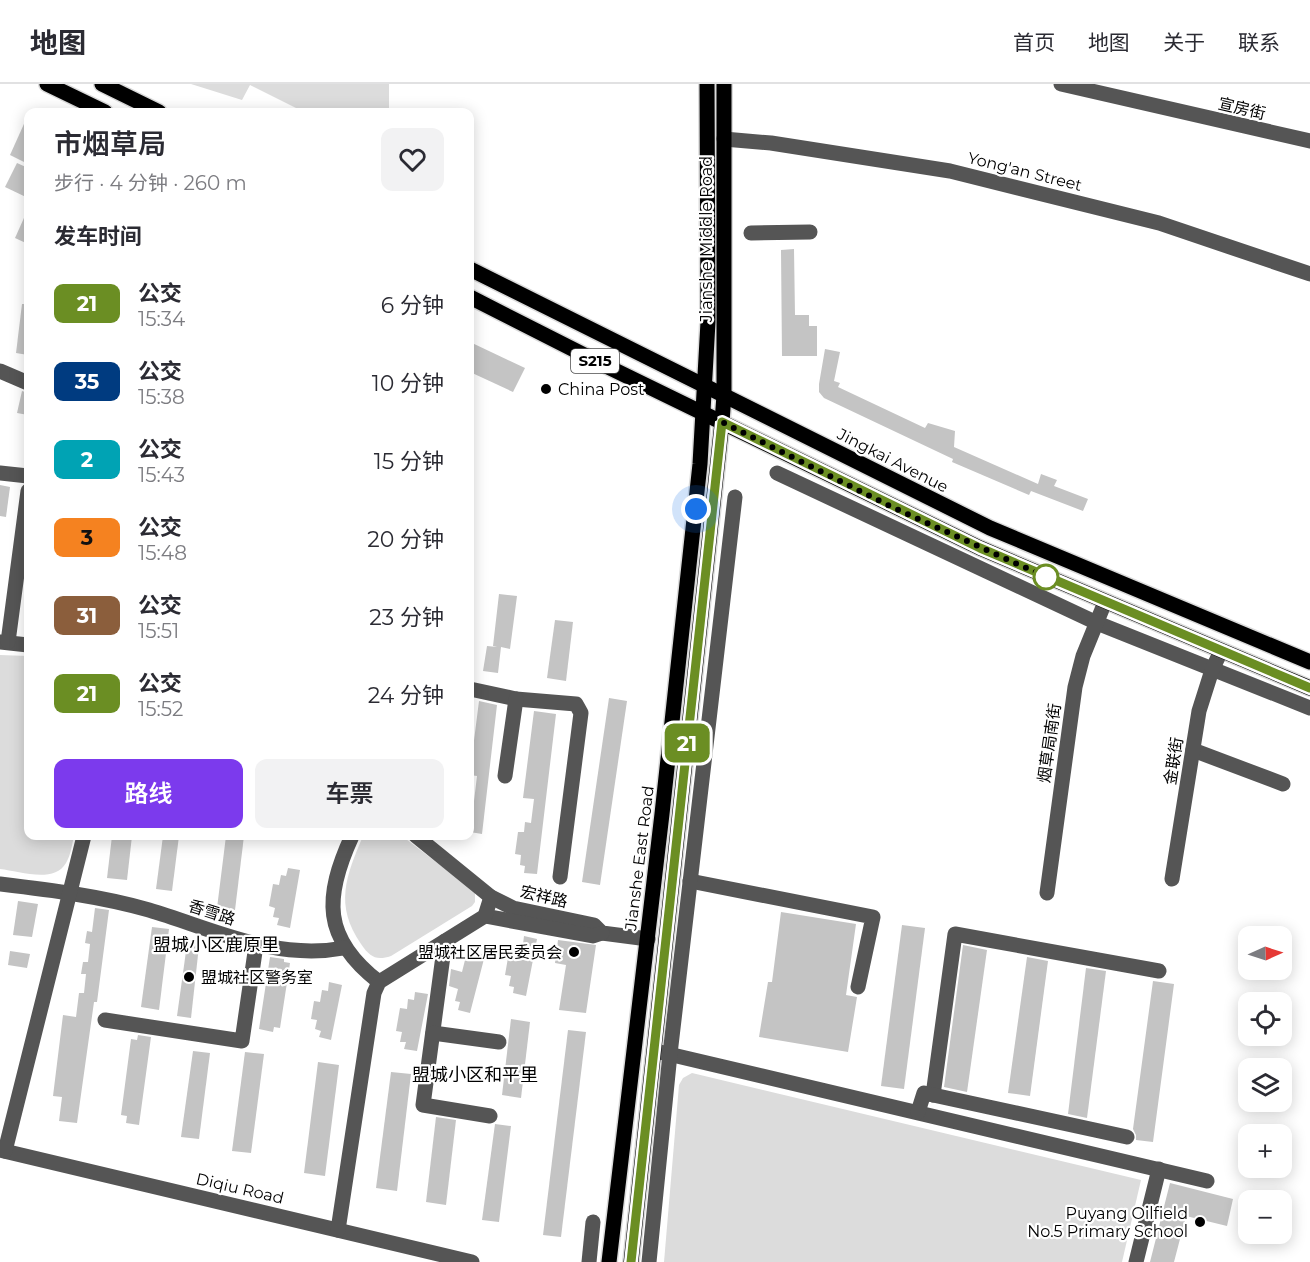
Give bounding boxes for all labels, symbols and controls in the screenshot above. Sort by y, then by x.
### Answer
text: 地图 [30,26,86,60]
text: 首页 [1013,30,1055,55]
text: 地图 [1088,30,1130,55]
text: 关于 [1163,30,1205,55]
text: 联系 [1238,30,1280,55]
street label: 宣房街 [1216,94,1267,123]
text: 市烟草局 [54,127,166,161]
button: heart [381,128,444,191]
street label: Yong'an Street [966,148,1084,195]
street label: Jianshe Middle Road [697,156,716,323]
text: 步行 · 4 分钟 · 260 m [54,171,247,195]
text: 发车时间 [54,223,142,250]
text: 公交 [138,280,182,307]
text: 21 [77,291,97,316]
text: 6 分钟 [381,292,444,319]
text: 15:34 [138,307,185,331]
road number: S215 [571,349,619,373]
text: 公交 [138,358,182,385]
text: 35 [75,369,99,394]
text: 10 分钟 [372,370,444,397]
place label: China Post [558,380,645,399]
marker: China Post [539,382,553,396]
text: 15:38 [138,385,185,409]
street label: Jingkai Avenue [833,424,951,497]
text: 公交 [138,436,182,463]
text: 2 [81,447,93,472]
text: 15 分钟 [374,448,444,475]
text: 15:43 [138,463,185,487]
your location [681,494,711,524]
text: 公交 [138,514,182,541]
text: 3 [81,525,93,550]
text: 20 分钟 [367,526,444,553]
text: 15:48 [138,541,187,565]
unlabelled marker [1033,564,1059,590]
text: 公交 [138,592,182,619]
text: 31 [77,603,97,628]
text: 23 分钟 [369,604,444,631]
text: 15:51 [138,619,179,643]
text: 公交 [138,670,182,697]
text: 21 [77,681,97,706]
text: 24 分钟 [368,682,444,709]
text: 15:52 [138,697,183,721]
street label: 烟草局南街 [1035,702,1064,784]
line badge: 21 [660,724,714,762]
text: 21 [677,731,697,756]
street label: 金联街 [1160,736,1187,786]
button: 路线 [54,759,243,828]
button: 车票 [255,759,444,828]
street label: Jianshe East Road [621,785,658,932]
street label: 宏祥路 [518,882,569,911]
street label: 香雪路 [186,896,238,929]
north arrow [1238,926,1292,980]
map controls [1238,926,1292,1244]
district label: 盟城小区鹿原里 [153,934,279,956]
place label: 盟城社区居民委员会 [418,943,562,962]
marker: 盟城社区居民委员会 [567,945,581,959]
place label: 盟城社区警务室 [201,968,313,987]
marker: 盟城社区警务室 [182,970,196,984]
button: locate [1238,992,1292,1046]
button: layers [1238,1058,1292,1112]
district label: 盟城小区和平里 [412,1064,538,1086]
button: + [1238,1124,1292,1178]
street label: Diqiu Road [194,1169,286,1208]
button: − [1238,1190,1292,1244]
place label: Puyang Oilfield No.5 Primary School [1027,1204,1188,1241]
marker: Puyang Oilfield No.5 Primary School [1193,1215,1207,1229]

